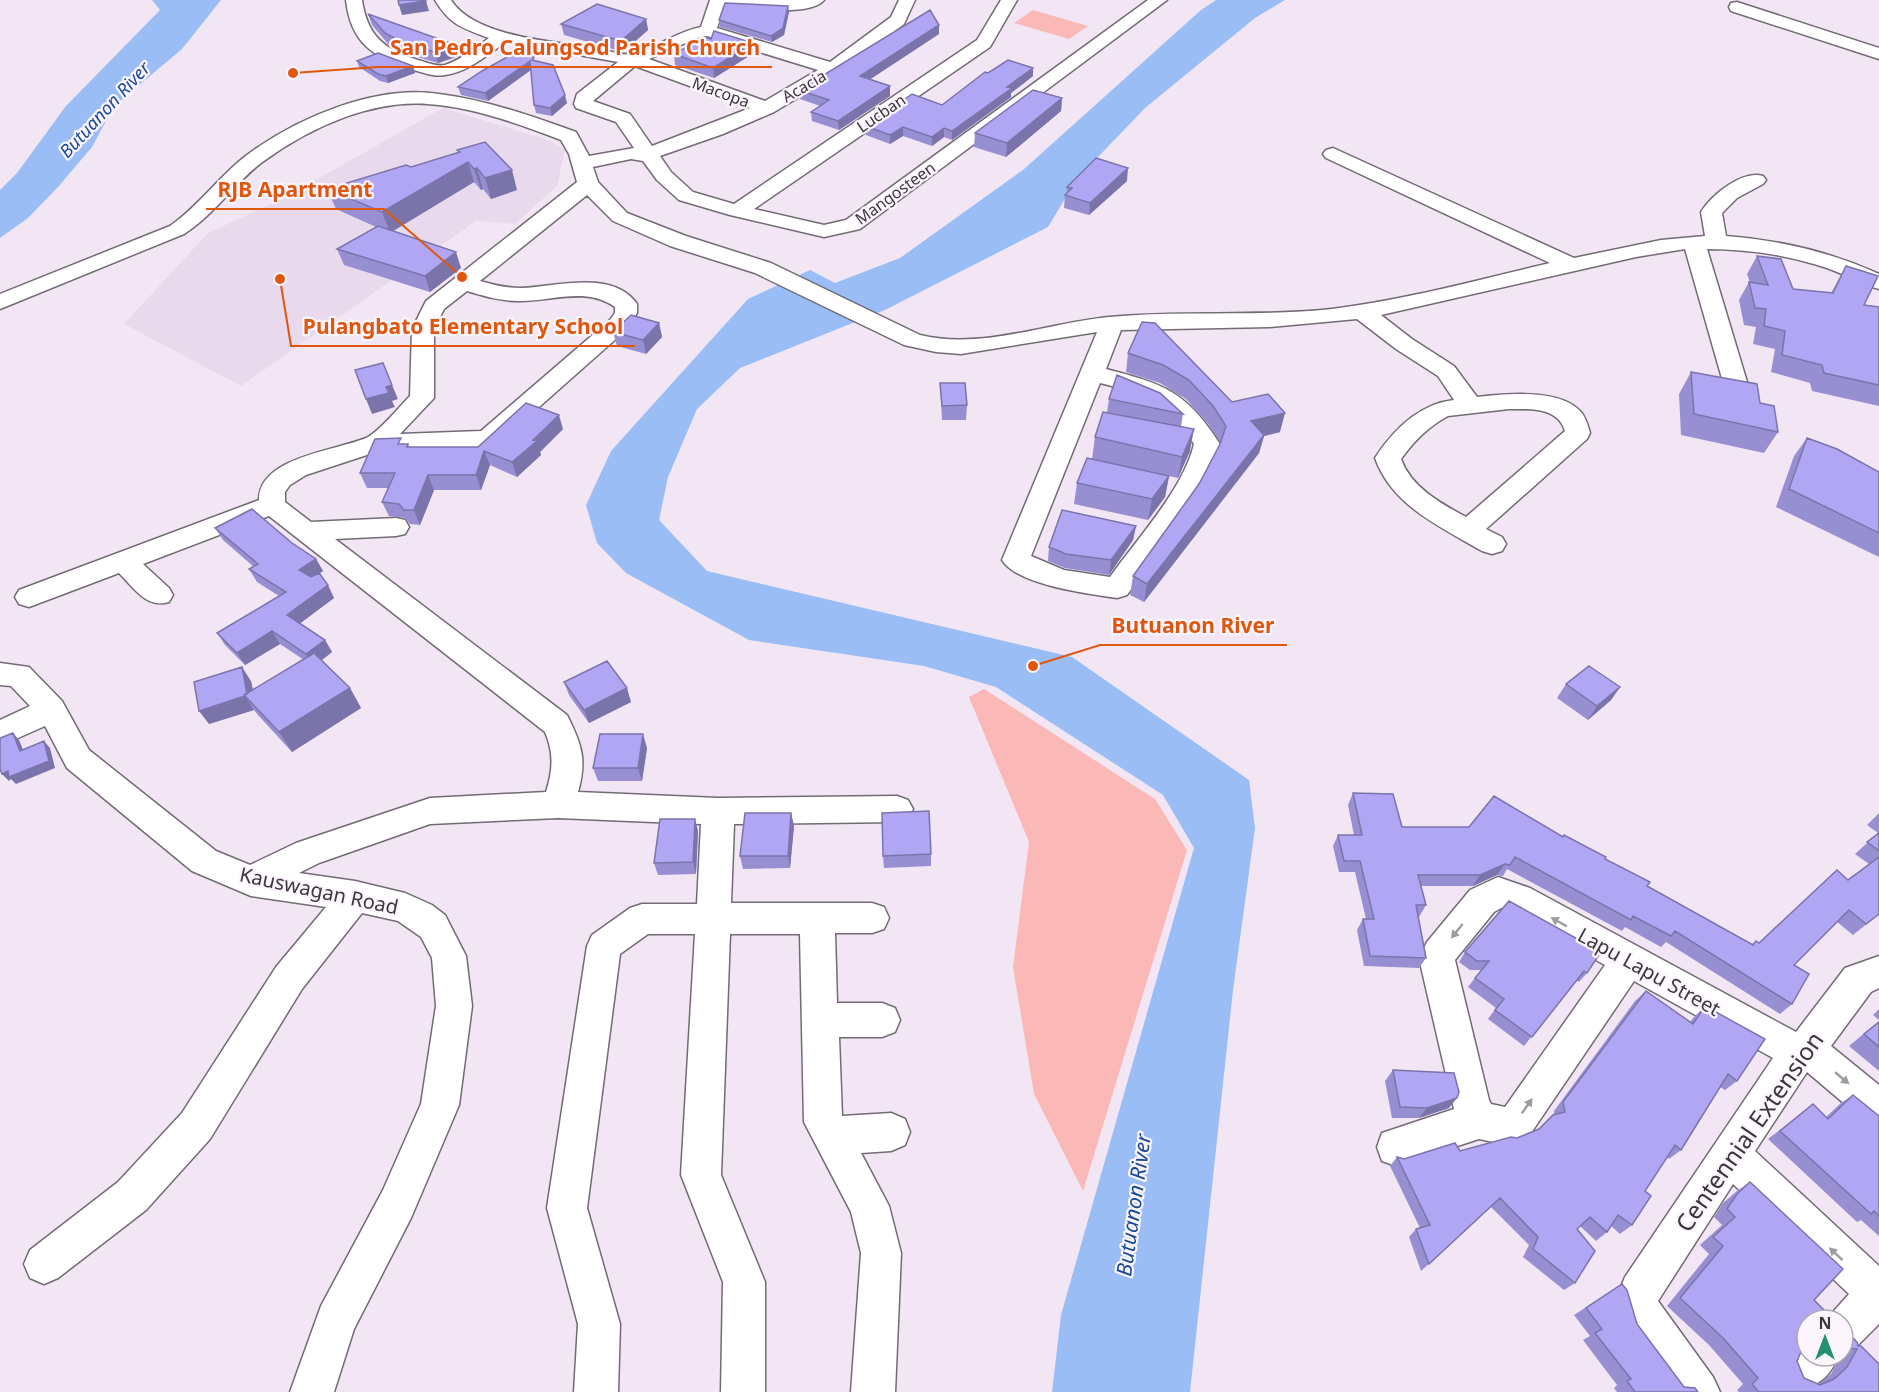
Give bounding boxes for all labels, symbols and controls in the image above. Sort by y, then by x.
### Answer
callout: San Pedro Calungsod Parish Church [378,28,772,67]
text: San Pedro Calungsod Parish Church [390,33,760,61]
water label: Butuanon River [54,56,156,162]
street label: Acacia [778,65,830,107]
street label: Macopa [689,71,753,113]
street label: Lucban [852,89,910,137]
street label: Mangosteen [850,156,940,230]
callout: RJB Apartment [206,170,384,209]
text: RJB Apartment [218,175,372,203]
callout: Pulangbato Elementary School [291,307,635,346]
text: Pulangbato Elementary School [303,312,623,340]
callout: Butuanon River [1100,606,1287,645]
text: Butuanon River [1112,611,1275,639]
street label: Kauswagan Road [237,861,401,921]
one-way arrow [1550,917,1567,927]
street label: Lapu Lapu Street [1573,921,1725,1022]
one-way arrow [1451,924,1463,939]
street label: Centennial Extension [1667,1024,1830,1238]
one-way arrow [1834,1071,1849,1084]
one-way arrow [1521,1099,1533,1115]
water label: Butuanon River [1109,1130,1157,1278]
one-way arrow [1830,1248,1844,1262]
north arrow [1795,1308,1855,1368]
text: N [1818,1312,1832,1334]

